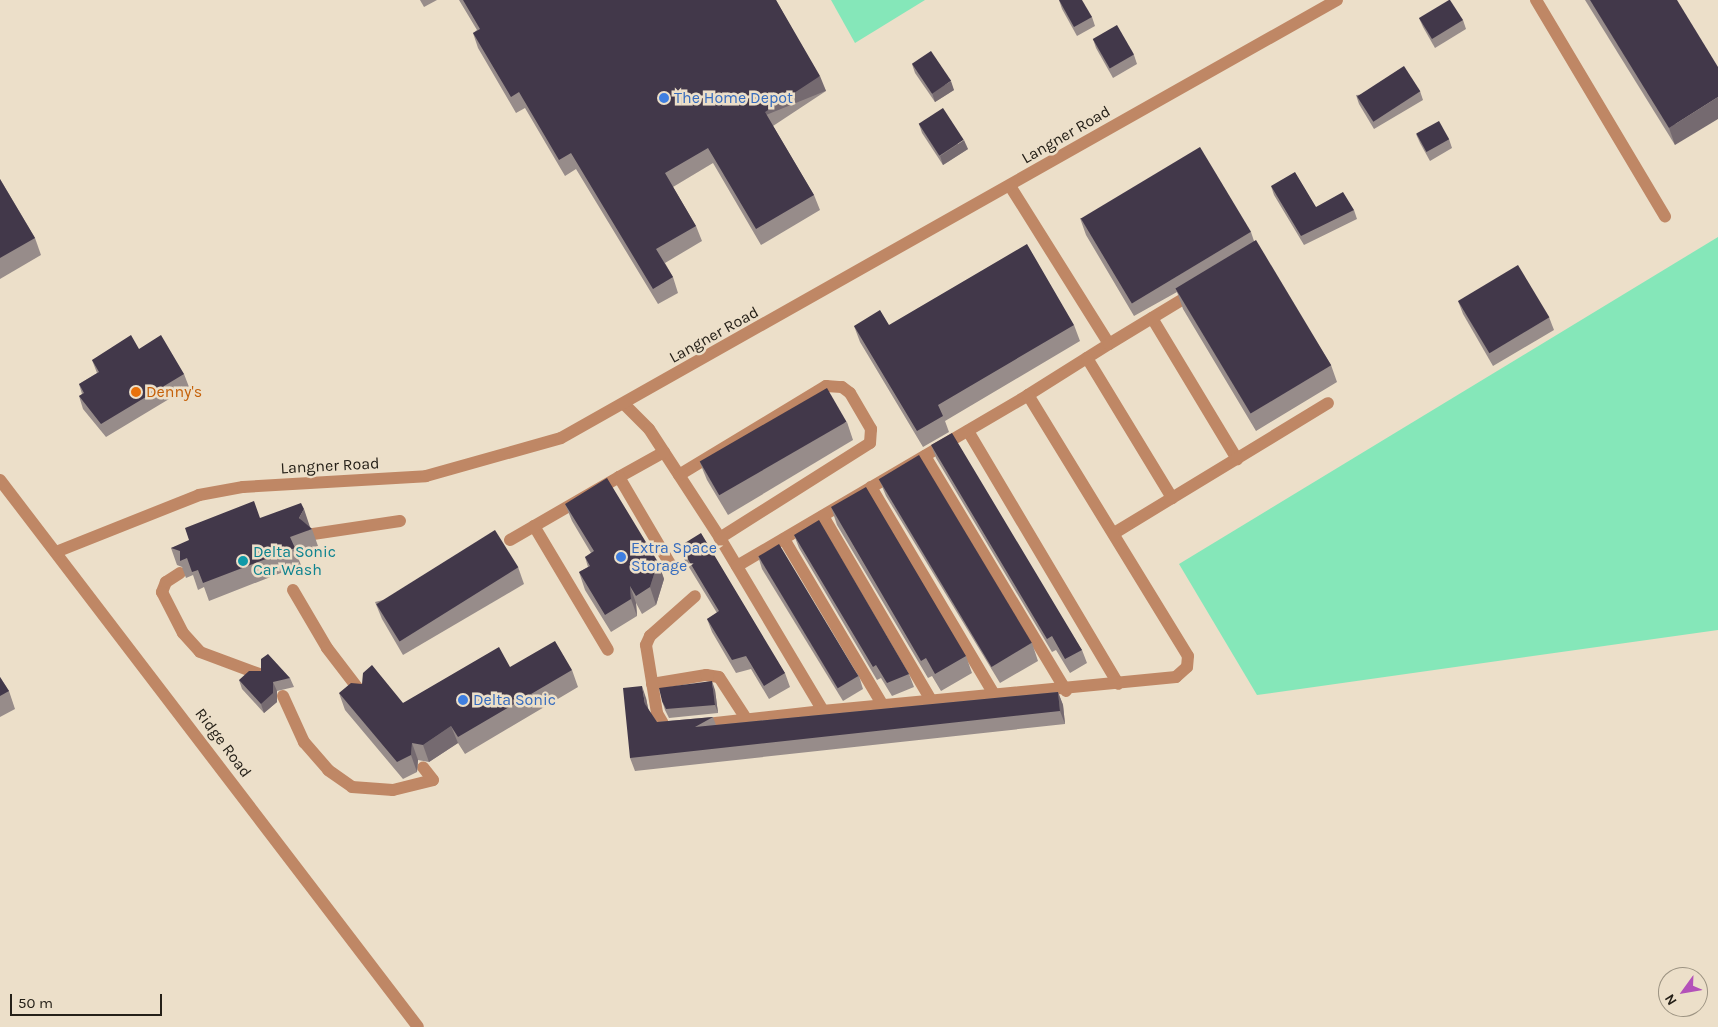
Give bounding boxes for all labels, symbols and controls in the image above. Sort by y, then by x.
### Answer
place label: The Home Depot [674,88,793,108]
marker: The Home Depot [658,92,670,104]
street label: Langner Road [1018,102,1114,168]
street label: Langner Road [666,303,762,367]
place label: Denny's [146,382,202,402]
marker: Denny's [130,386,142,398]
street label: Langner Road [280,454,380,478]
place label: Extra Space Storage [631,538,717,576]
place label: Delta Sonic Car Wash [253,542,336,580]
marker: Extra Space Storage [615,551,627,563]
marker: Delta Sonic Car Wash [237,555,249,567]
place label: Delta Sonic [473,690,556,710]
marker: Delta Sonic [457,694,469,706]
street label: Ridge Road [191,705,255,781]
north arrow [1658,967,1708,1017]
scale bar [12,984,165,1016]
text: N [1661,991,1681,1008]
text: 50 m [18,994,53,1012]

